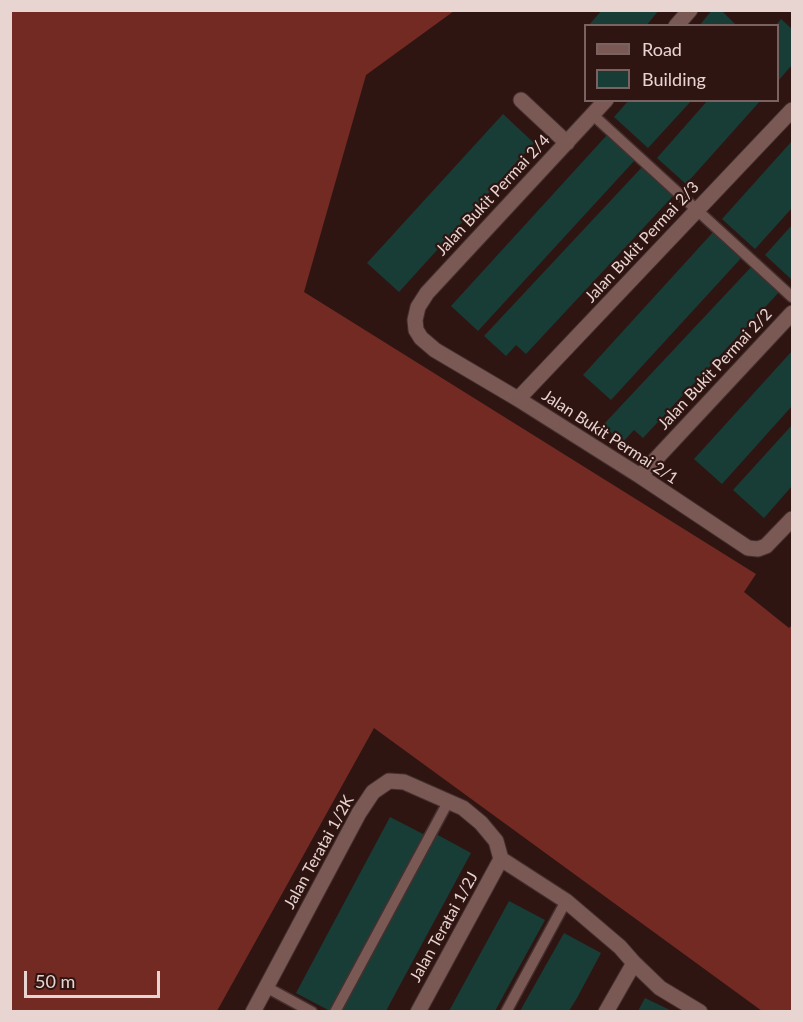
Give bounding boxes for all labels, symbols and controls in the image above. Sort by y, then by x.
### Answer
legend [584,24,779,102]
text: Road [642,38,682,60]
text: Building [642,68,706,90]
street label: Jalan Bukit Permai 2/4 [432,131,554,259]
street label: Jalan Bukit Permai 2/3 [581,178,703,306]
street label: Jalan Bukit Permai 2/2 [654,305,776,433]
street label: Jalan Bukit Permai 2/1 [538,386,682,488]
street label: Jalan Teratai 1/2K [280,792,358,912]
street label: Jalan Teratai 1/2J [406,869,482,985]
scale bar [27,959,164,997]
text: 50 m [35,970,75,992]

